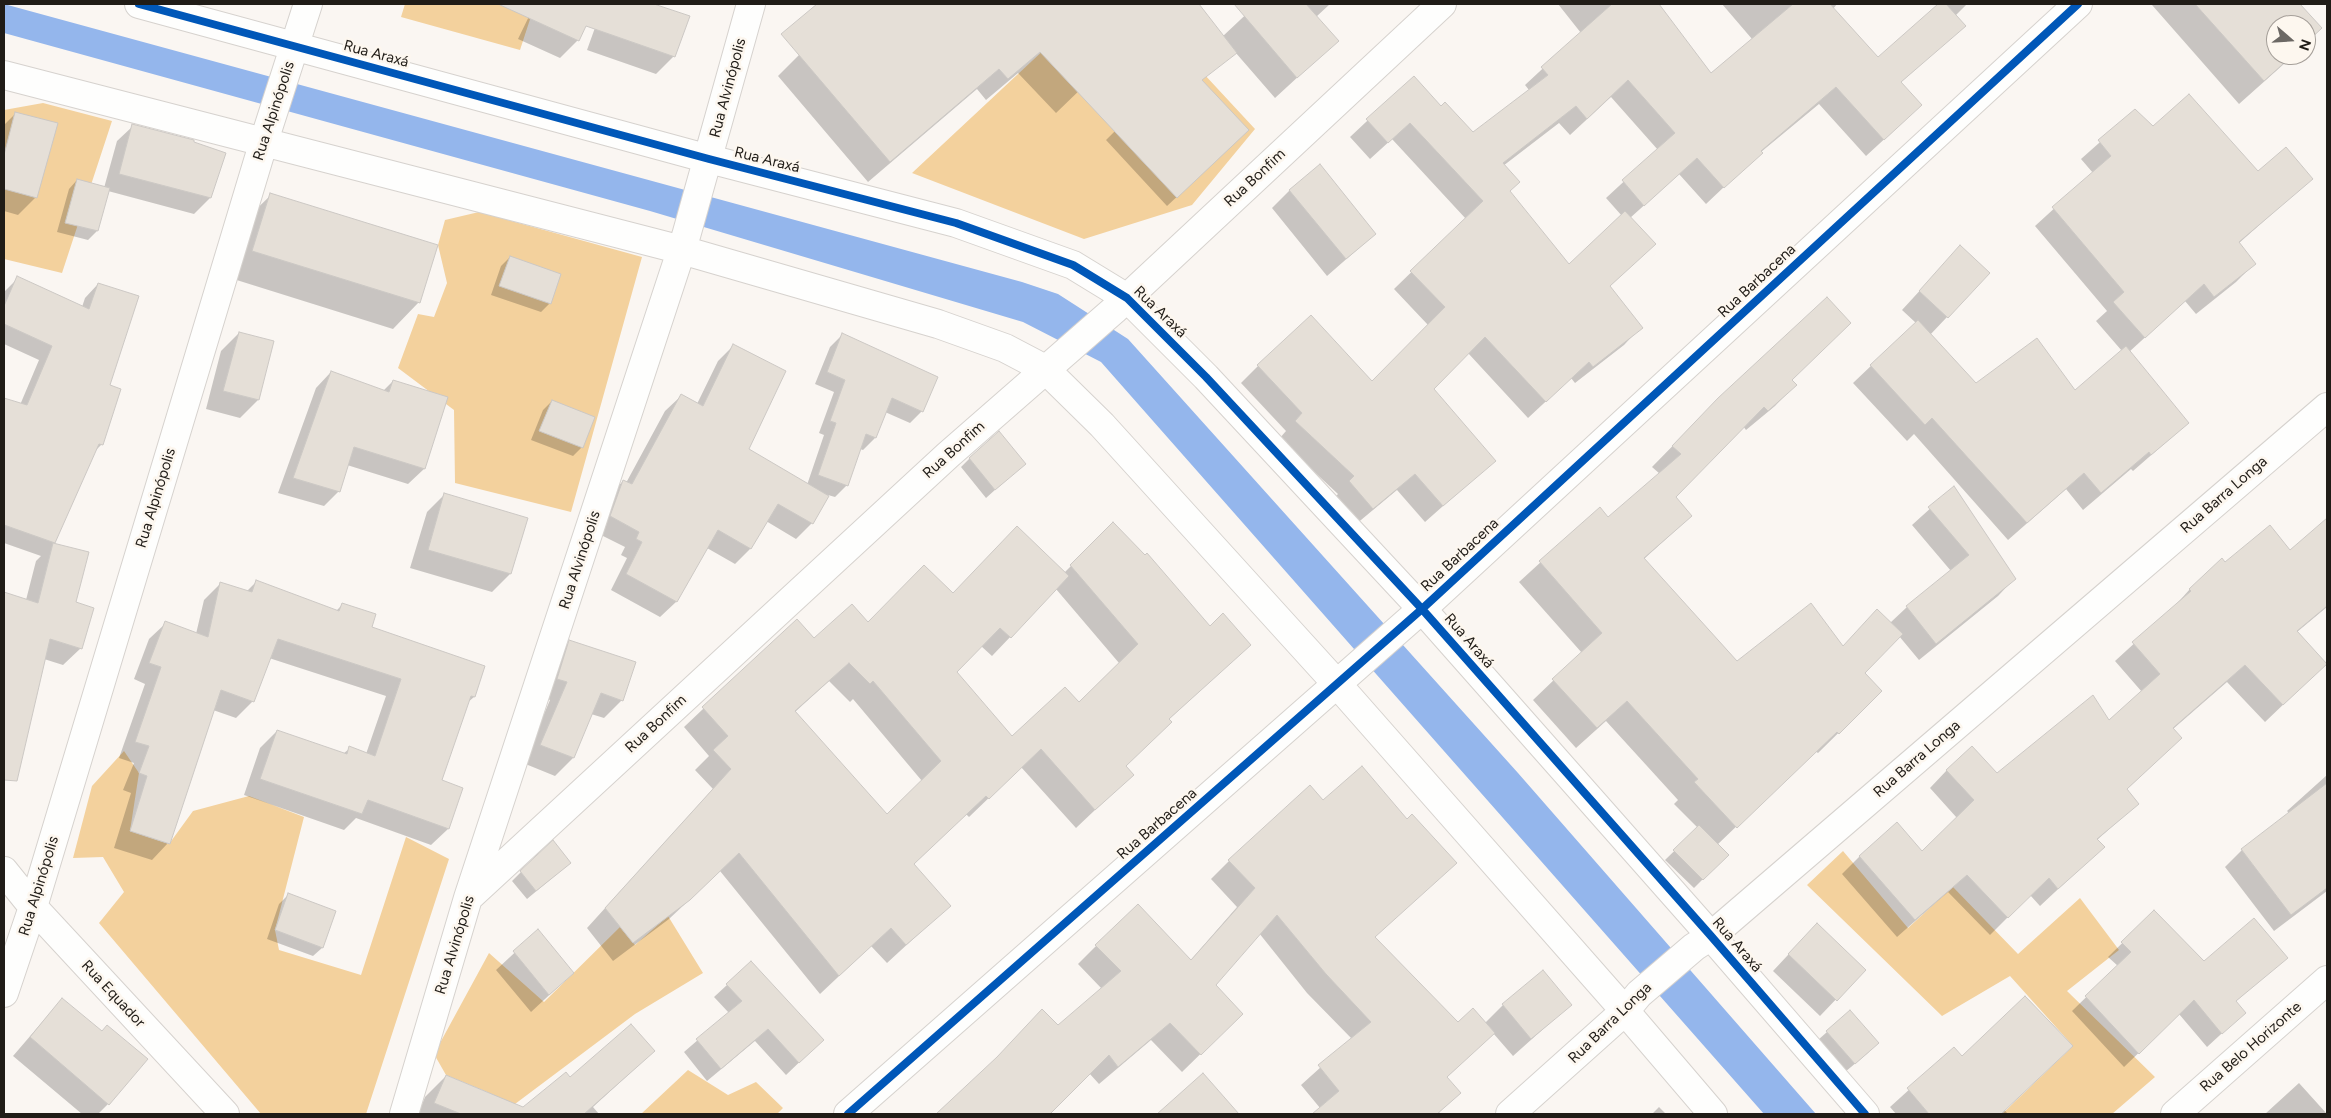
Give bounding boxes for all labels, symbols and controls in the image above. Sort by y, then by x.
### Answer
north arrow [2266,15,2316,65]
street label: Rua Alvinópolis [706,36,750,140]
street label: Rua Araxá [341,37,411,71]
text: N [2295,37,2315,53]
street label: Rua Alpinópolis [249,59,299,163]
street label: Rua Araxá [732,143,802,177]
street label: Rua Bonfim [1221,145,1289,211]
street label: Rua Barbacena [1714,240,1800,322]
street label: Rua Araxá [1130,282,1190,342]
street label: Rua Bonfim [919,418,989,482]
street label: Rua Alpinópolis [132,446,180,550]
street label: Rua Barra Longa [2177,453,2271,537]
street label: Rua Alvinópolis [556,509,604,611]
street label: Rua Barbacena [1417,514,1503,596]
street label: Rua Araxá [1440,610,1498,672]
street label: Rua Bonfim [622,691,690,757]
street label: Rua Barra Longa [1870,717,1964,801]
street label: Rua Barbacena [1113,784,1201,864]
street label: Rua Alpinópolis [15,834,63,938]
street label: Rua Alvinópolis [431,893,479,997]
street label: Rua Araxá [1708,914,1766,976]
street label: Rua Equador [77,957,149,1031]
street label: Rua Barra Longa [1565,979,1655,1067]
street label: Rua Belo Horizonte [2196,998,2306,1096]

